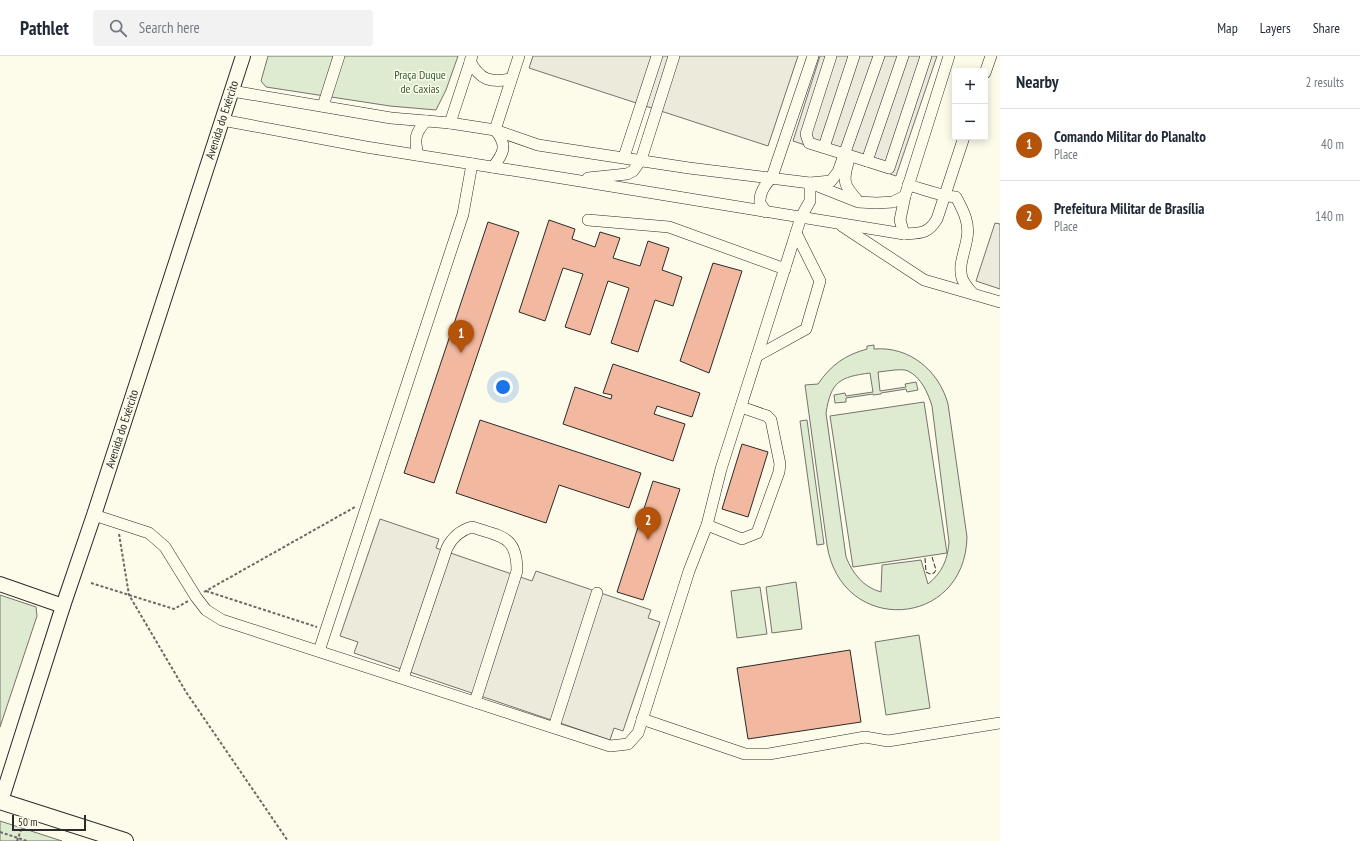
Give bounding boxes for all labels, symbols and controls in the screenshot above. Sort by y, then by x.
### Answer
search box [93,10,373,46]
text: Pathlet [20,16,69,40]
icon: search [107,17,129,39]
text: Search here [139,18,200,37]
text: Map [1217,19,1238,37]
text: Layers [1260,19,1291,37]
text: Share [1313,19,1340,37]
park label: Praça Duque de Caxias [394,67,446,96]
map controls [952,68,988,140]
button: + [952,68,988,104]
text: Nearby [1016,71,1059,93]
text: 2 results [1305,74,1344,91]
street label: Avenida do Exército [202,79,241,161]
button: − [952,104,988,140]
text: Comando Militar do Planalto [1054,127,1206,146]
text: 1 [1026,136,1032,153]
text: 40 m [1321,136,1344,153]
text: Place [1054,146,1078,163]
text: Prefeitura Militar de Brasília [1054,199,1204,218]
text: 2 [1026,208,1032,225]
text: 140 m [1315,208,1344,225]
text: Place [1054,218,1078,235]
pin: 1 [448,320,474,353]
your location [493,377,513,397]
street label: Avenida do Exército [102,388,141,470]
pin: 2 [635,507,661,540]
scale bar [12,813,86,832]
text: 50 m [18,815,37,829]

